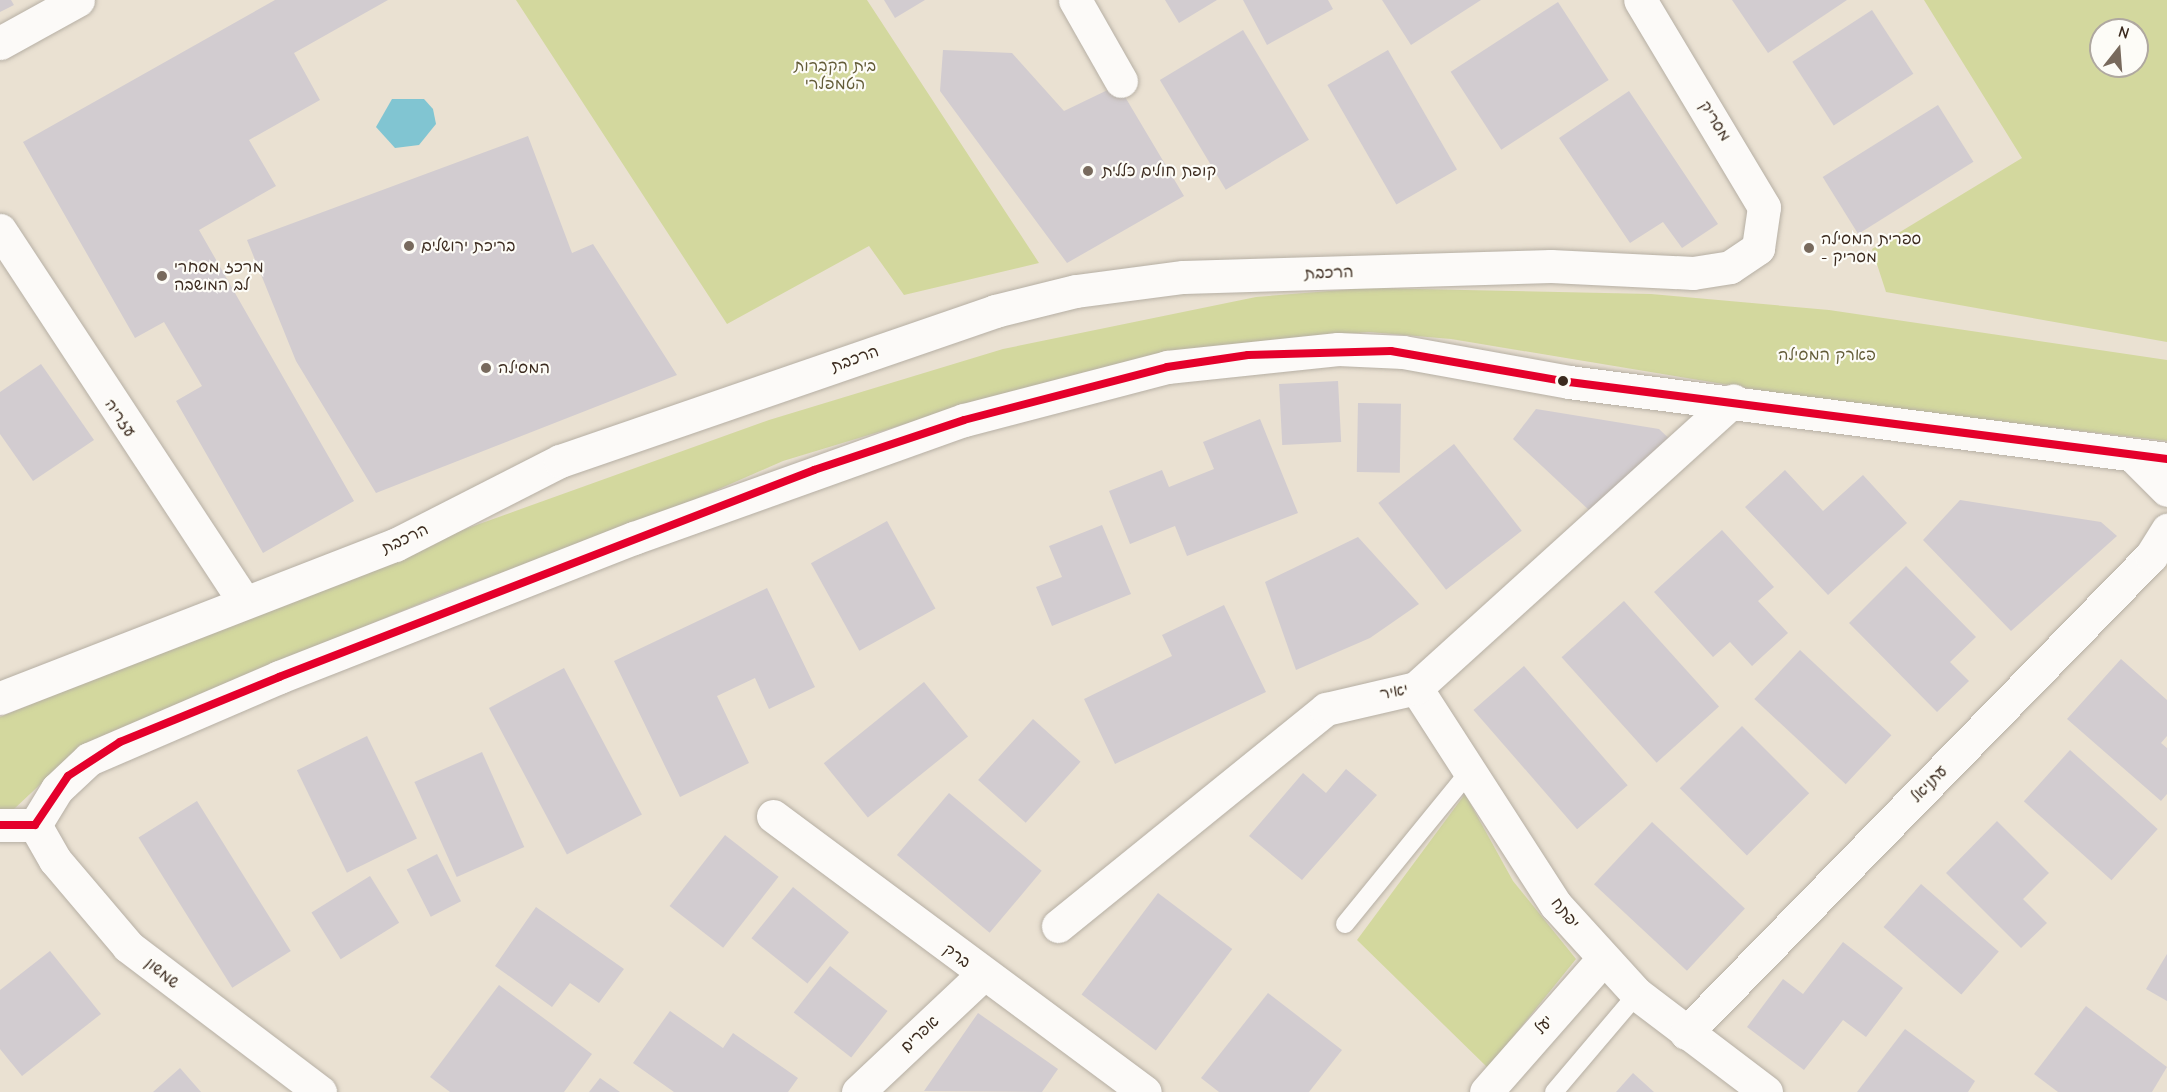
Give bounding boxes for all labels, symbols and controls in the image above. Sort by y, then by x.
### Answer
north arrow [2089,18,2149,78]
text: N [2116,23,2131,43]
park label: בית הקברות הטמפלרי [794,56,876,94]
street label: מסריק [1695,97,1735,145]
place label: קופת חולים כללית [1102,161,1216,181]
marker: קופת חולים כללית [1079,162,1097,180]
place label: ספרית המסילה - מסריק [1821,229,1921,267]
place label: בריכת ירושלים [421,236,515,256]
marker: בריכת ירושלים [402,239,416,253]
marker: ספרית המסילה - מסריק [1802,241,1816,255]
place label: מרכז מסחרי לב המושבה [174,257,264,295]
street label: הרכבת [1304,263,1354,283]
marker: מרכז מסחרי לב המושבה [155,269,169,283]
street label: הרכבת [829,342,881,376]
park label: פארק המסילה [1778,345,1876,365]
place label: המסילה [498,358,550,378]
marker: המסילה [479,361,493,375]
unlabelled marker [1557,375,1569,387]
street label: עזריה [100,395,140,441]
street label: הרכבת [379,520,431,558]
street label: יאיר [1378,680,1410,704]
street label: עתניאל [1907,762,1951,806]
street label: יפתח [1547,894,1583,932]
street label: ברק [940,940,974,972]
street label: שמשון [141,953,183,993]
street label: אפרים [897,1012,943,1056]
street label: יעל [1531,1012,1557,1038]

